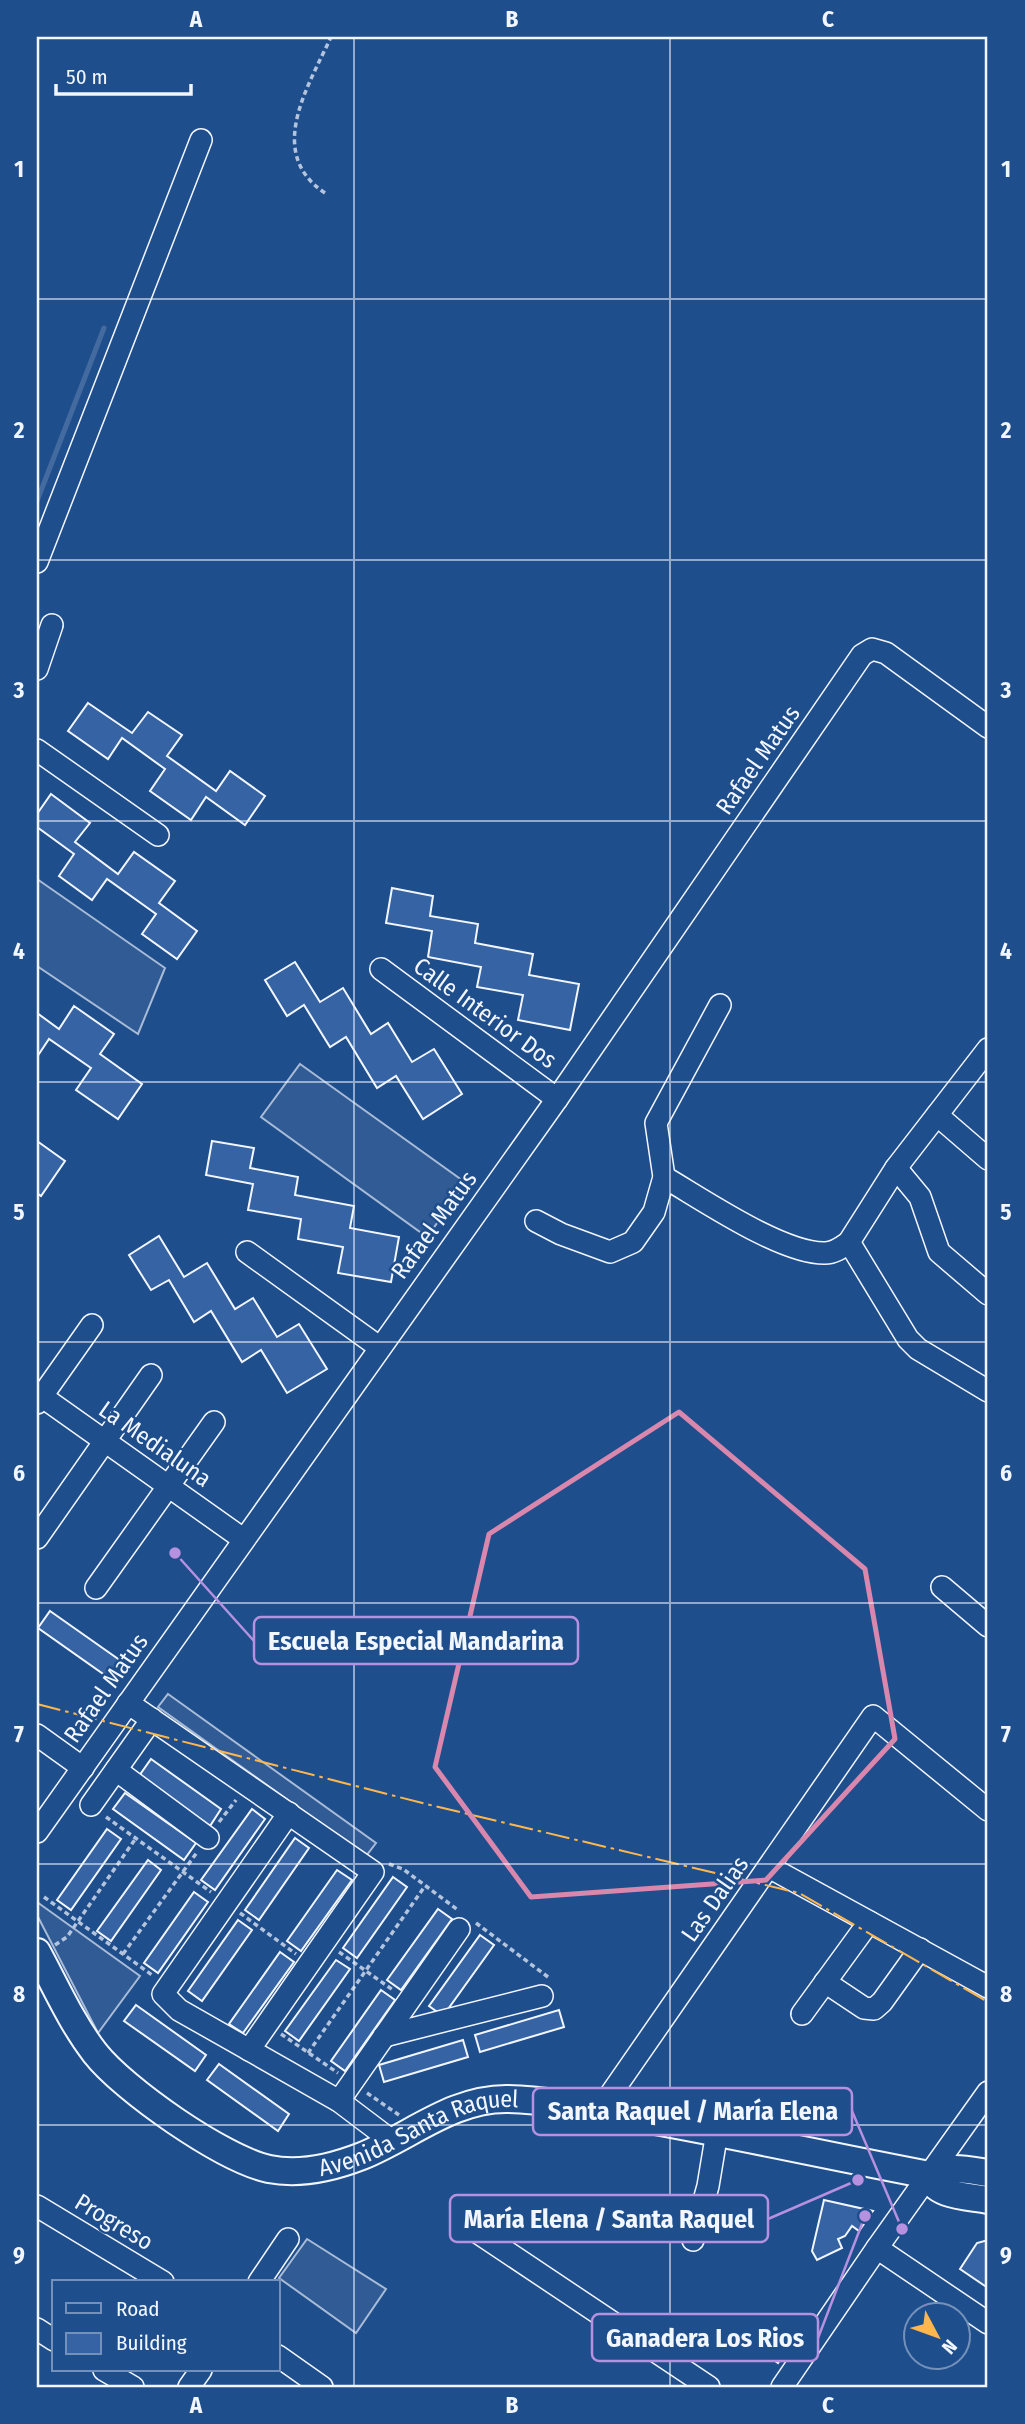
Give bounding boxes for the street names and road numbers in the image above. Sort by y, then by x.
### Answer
street label: Rafael Matus [710,700,806,820]
street label: Calle Interior Dos [408,952,562,1074]
street label: Rafael Matus [385,1166,483,1284]
street label: La Medialuna [94,1395,216,1493]
street label: Rafael Matus [58,1628,154,1748]
street label: Las Dalias [676,1851,754,1947]
street label: Avenida Santa Raquel [316,2085,519,2182]
street label: Progreso [70,2188,158,2256]

